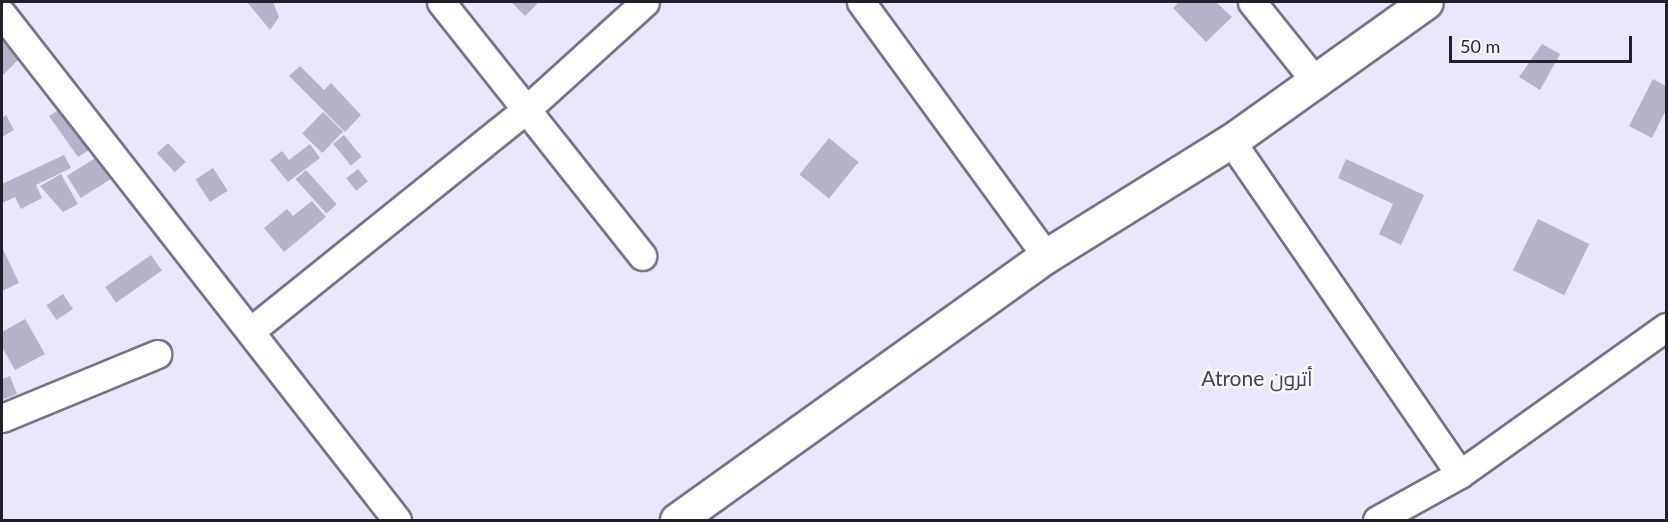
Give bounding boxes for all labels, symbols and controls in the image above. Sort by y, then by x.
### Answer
scale bar [1452,24,1635,62]
text: 50 m [1460,35,1500,57]
district label: Atrone أترون [1201,365,1313,391]

